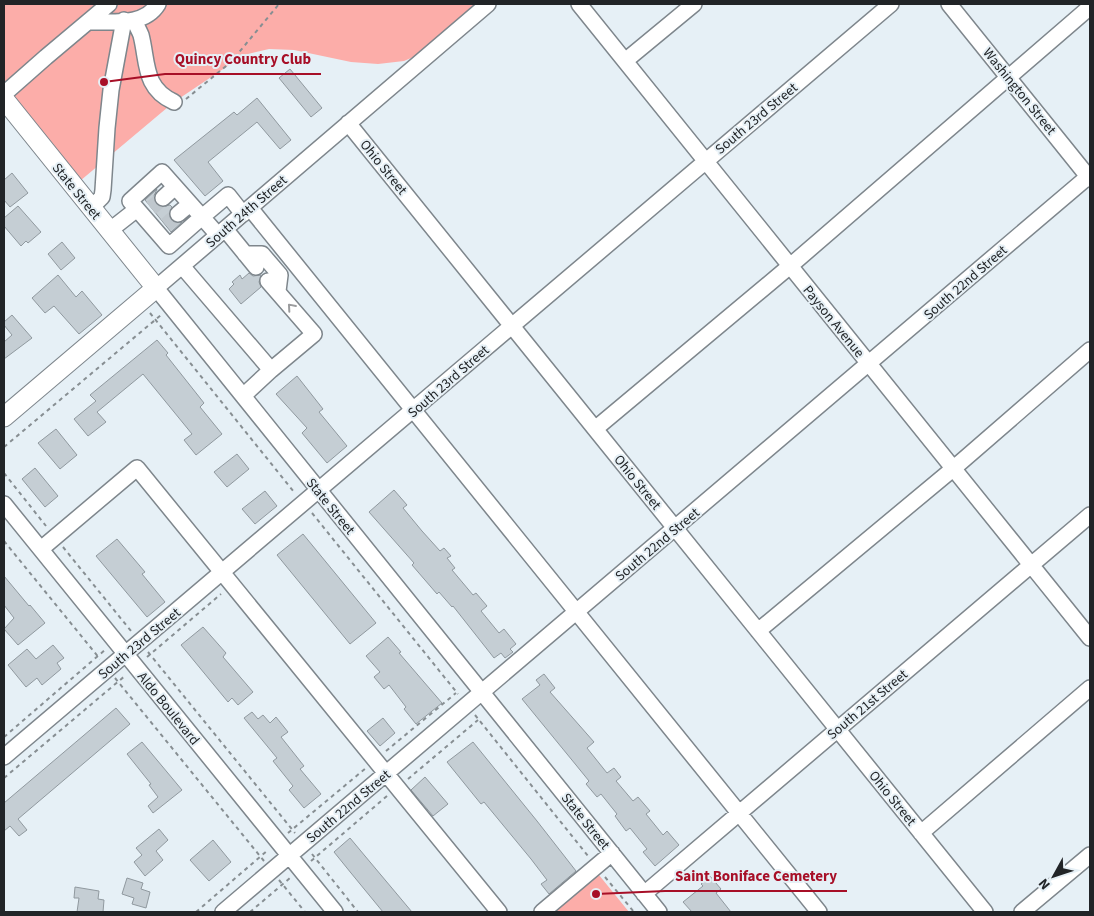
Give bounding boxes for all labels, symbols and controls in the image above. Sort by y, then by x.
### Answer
callout: Quincy Country Club [165,44,321,74]
street label: Washington Street [978,44,1061,140]
text: Quincy Country Club [175,49,312,70]
street label: South 23rd Street [711,78,802,159]
street label: Ohio Street [355,136,412,200]
street label: State Street [47,159,105,224]
street label: South 24th Street [202,171,292,253]
street label: South 22nd Street [919,241,1012,325]
street label: Payson Avenue [798,281,869,362]
one-way arrow [289,304,297,313]
street label: South 23rd Street [404,341,494,423]
street label: Ohio Street [609,451,666,515]
street label: State Street [301,474,359,539]
street label: South 22nd Street [611,503,705,586]
street label: South 23rd Street [94,603,185,684]
street label: South 21st Street [823,665,913,745]
street label: Aldo Boulevard [132,668,204,750]
street label: South 22nd Street [302,765,396,848]
street label: Ohio Street [864,767,921,831]
street label: State Street [556,789,614,854]
north arrow [1029,851,1079,901]
callout: Saint Boniface Cemetery [665,861,847,891]
text: Saint Boniface Cemetery [675,866,837,887]
text: N [1034,874,1055,894]

